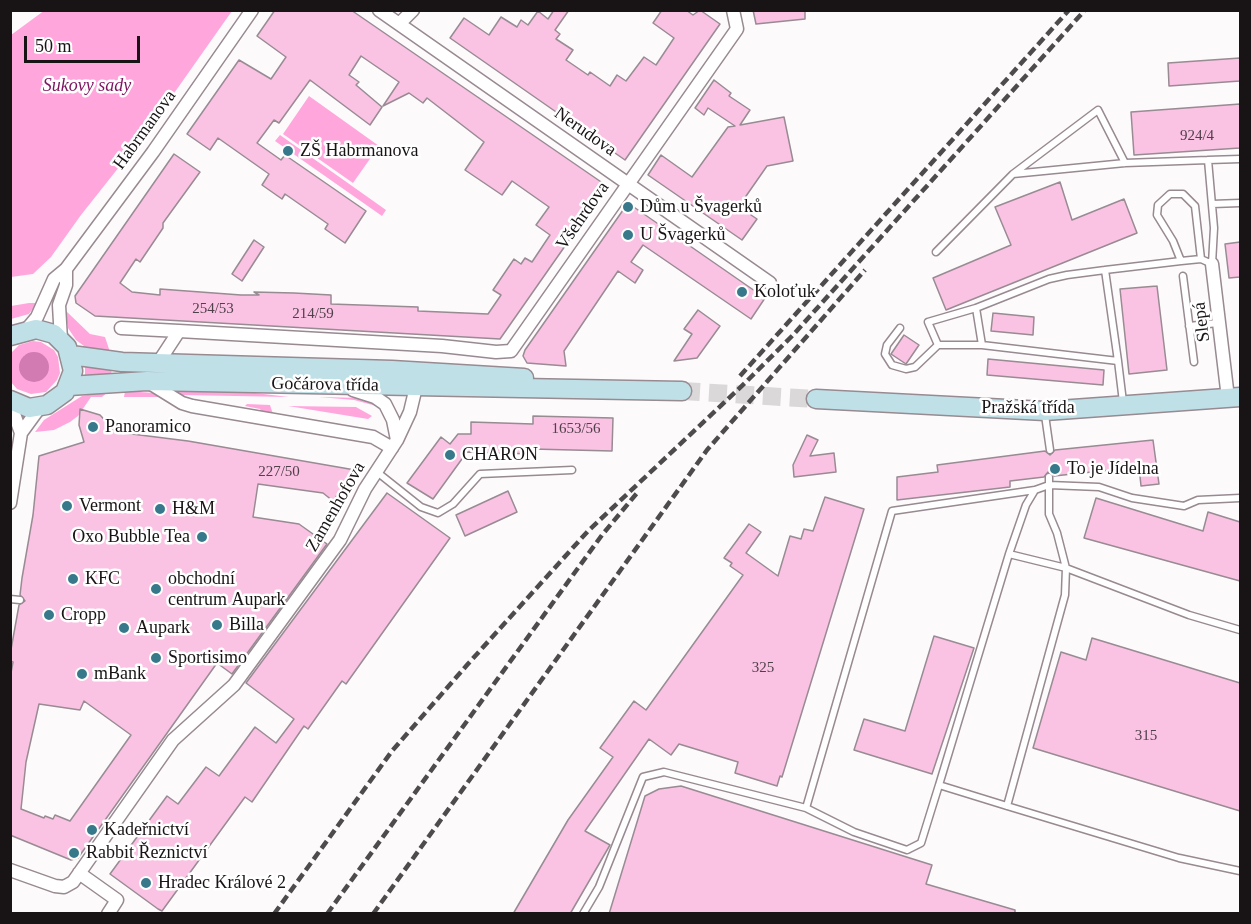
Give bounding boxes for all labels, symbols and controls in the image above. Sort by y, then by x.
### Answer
scale bar [27,24,142,62]
text: 50 m [35,36,72,56]
park label: Sukovy sady [43,75,131,97]
street label: Habrmanova [109,86,181,174]
street label: Nerudova [550,103,620,161]
house number: 924/4 [1180,127,1214,145]
place label: ZŠ Habrmanova [300,140,418,162]
marker: ZŠ Habrmanova [281,144,295,158]
street label: Všehrdova [552,178,614,254]
place label: Dům u Švagerků [640,196,762,218]
marker: Dům u Švagerků [621,200,635,214]
place label: U Švagerků [640,224,725,246]
marker: U Švagerků [621,228,635,242]
place label: Koloťuk [754,281,816,303]
marker: Koloťuk [735,285,749,299]
house number: 254/53 [192,300,234,318]
street label: Slepá [1189,301,1215,343]
house number: 214/59 [292,305,334,323]
street label: Gočárova třída [271,373,379,397]
street label: Pražská třída [981,397,1075,419]
place label: Panoramico [105,416,191,438]
marker: Panoramico [86,420,100,434]
house number: 1653/56 [551,420,601,438]
place label: CHARON [462,444,538,466]
marker: CHARON [443,448,457,462]
street label: Zamenhofova [302,458,370,556]
place label: To je Jídelna [1067,458,1159,480]
marker: To je Jídelna [1048,462,1062,476]
house number: 227/50 [258,463,300,481]
place label: Vermont [79,495,141,517]
place label: H&M [172,498,215,520]
marker: Vermont [60,499,74,513]
marker: H&M [153,502,167,516]
place label: Oxo Bubble Tea [72,526,190,548]
marker: Oxo Bubble Tea [195,530,209,544]
place label: KFC [85,568,120,590]
place label: obchodní centrum Aupark [168,568,285,610]
marker: KFC [66,572,80,586]
marker: obchodní centrum Aupark [149,582,163,596]
place label: Cropp [61,604,106,626]
marker: Cropp [42,608,56,622]
place label: Billa [229,614,264,636]
place label: Aupark [136,617,190,639]
marker: Billa [210,618,224,632]
marker: Aupark [117,621,131,635]
place label: Sportisimo [168,647,247,669]
marker: Sportisimo [149,651,163,665]
house number: 325 [752,659,774,677]
place label: mBank [94,663,146,685]
marker: mBank [75,667,89,681]
house number: 315 [1135,727,1157,745]
place label: Kadeřnictví [104,819,189,841]
marker: Kadeřnictví [85,823,99,837]
place label: Rabbit Řeznictví [86,842,207,864]
marker: Rabbit Řeznictví [67,846,81,860]
place label: Hradec Králové 2 [158,872,286,894]
marker: Hradec Králové 2 [139,876,153,890]

